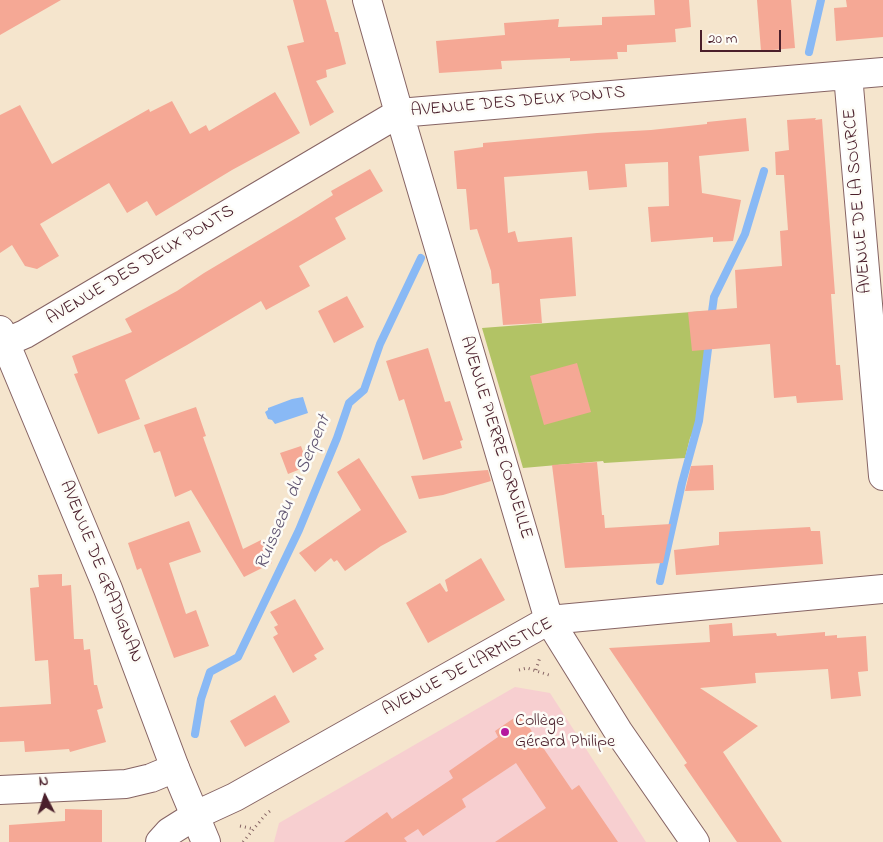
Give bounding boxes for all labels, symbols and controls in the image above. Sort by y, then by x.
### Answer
scale bar [703,20,784,52]
text: 20 m [708,28,737,50]
street label: AVENUE DES DEUX PONTS [410,83,626,123]
street label: AVENUE DE LA SOURCE [840,107,878,295]
street label: AVENUE DES DEUX PONTS [43,201,239,331]
street label: AVENUE PIERRE CORNEILLE [454,334,536,542]
water label: Ruisseau du Serpent [251,412,337,574]
street label: AVENUE DE GRADIGNAN [54,478,146,666]
street label: AVENUE DE L'ARMISTICE [379,614,557,722]
place label: Collège Gérard Philipe [515,711,615,754]
marker: Collège Gérard Philipe [499,726,511,738]
text: N [38,771,49,792]
north arrow [20,772,70,822]

